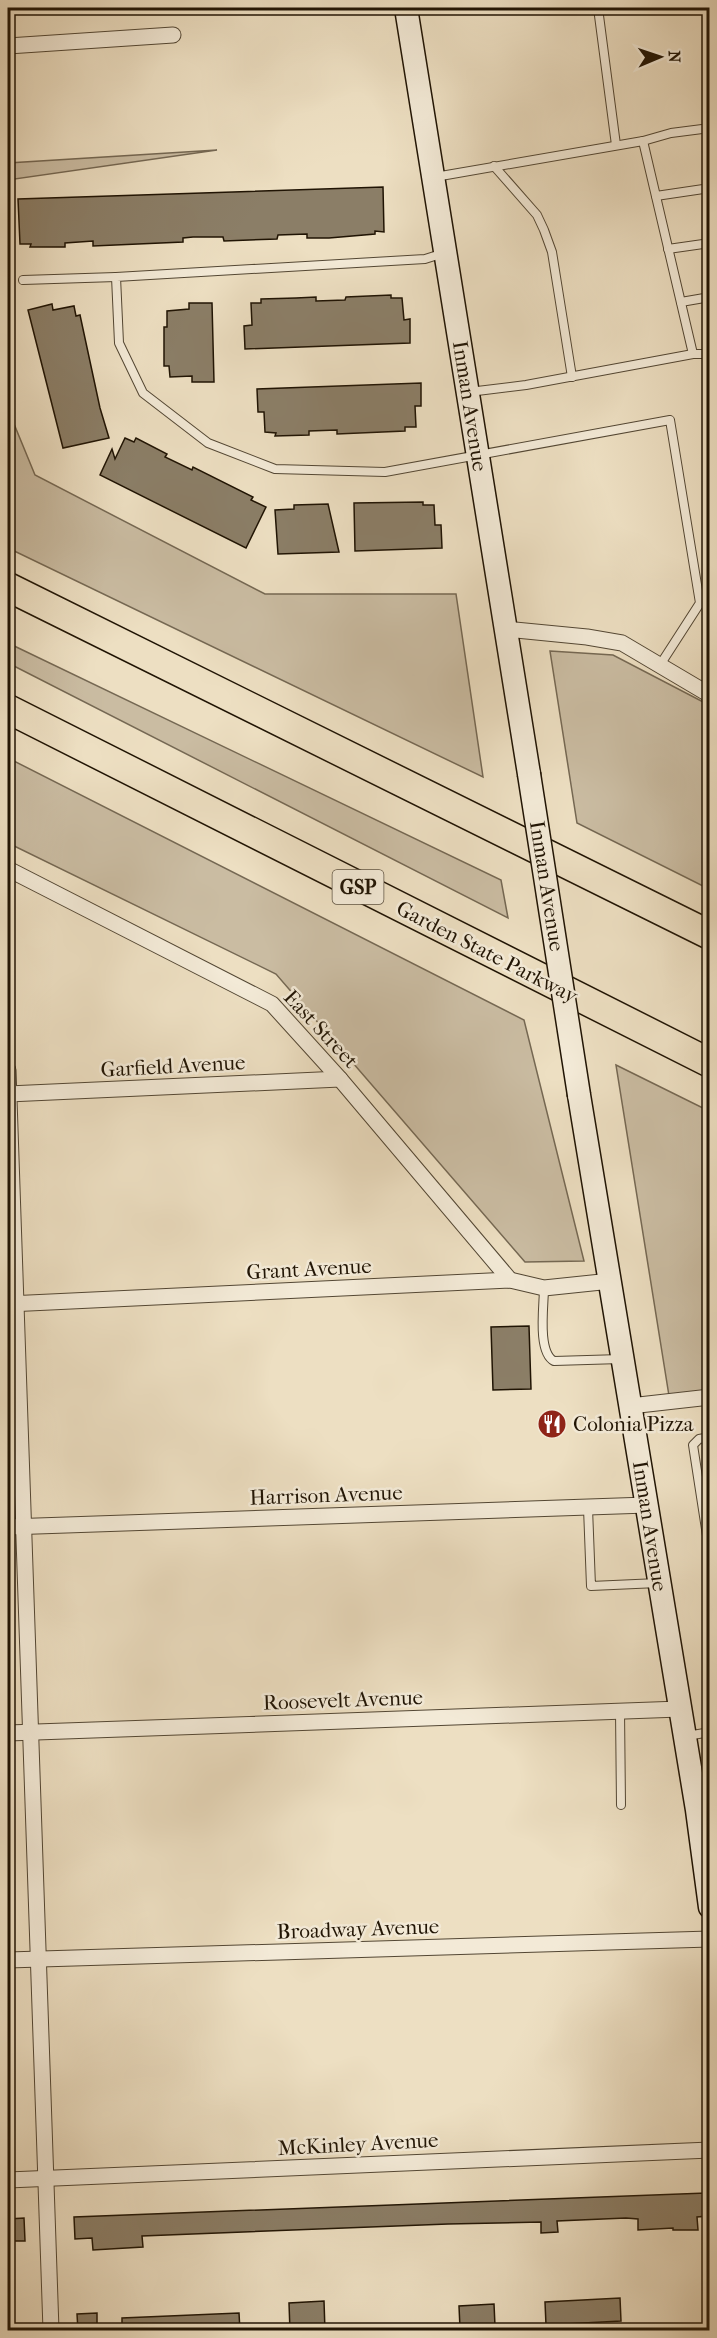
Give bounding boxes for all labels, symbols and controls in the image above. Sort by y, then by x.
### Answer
north arrow [630,27,690,87]
text: N [665,50,684,64]
street label: Inman Avenue [448,339,492,473]
street label: Inman Avenue [525,819,569,953]
road number: GSP [332,870,384,904]
street label: Garden State Parkway [392,896,582,1008]
street label: East Street [279,985,363,1073]
street label: Garfield Avenue [100,1050,246,1082]
street label: Grant Avenue [246,1254,372,1284]
restaurant icon: Colonia Pizza [536,1408,568,1440]
place label: Colonia Pizza [573,1412,694,1436]
street label: Inman Avenue [628,1459,672,1593]
street label: Harrison Avenue [249,1480,403,1510]
street label: Roosevelt Avenue [263,1685,423,1715]
street label: Broadway Avenue [276,1914,440,1944]
street label: McKinley Avenue [277,2128,439,2160]

